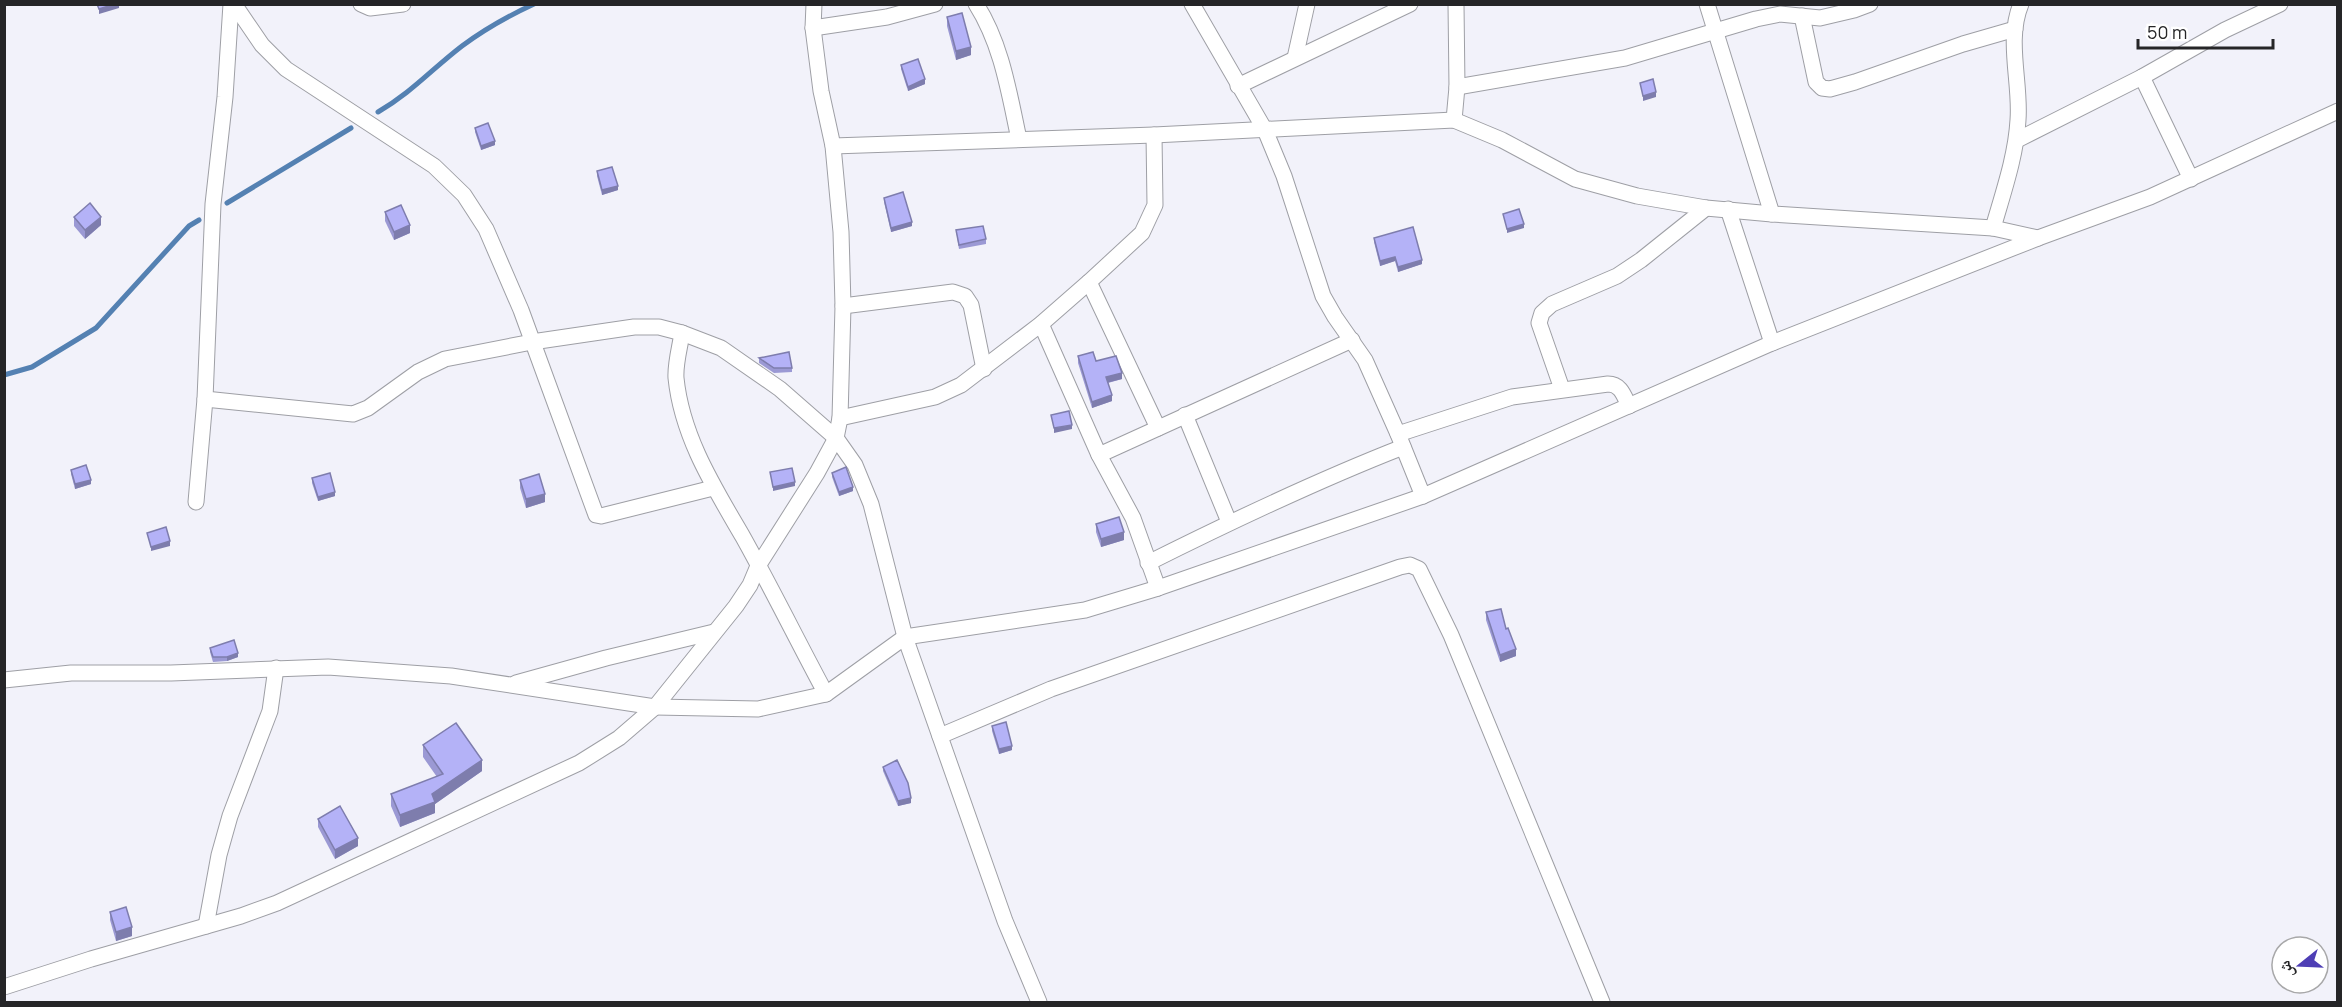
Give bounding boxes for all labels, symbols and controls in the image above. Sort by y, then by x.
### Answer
scale bar [2138,12,2273,50]
text: 50 m [2147,20,2187,44]
north arrow [2270,935,2330,995]
text: ش [2273,958,2299,981]

